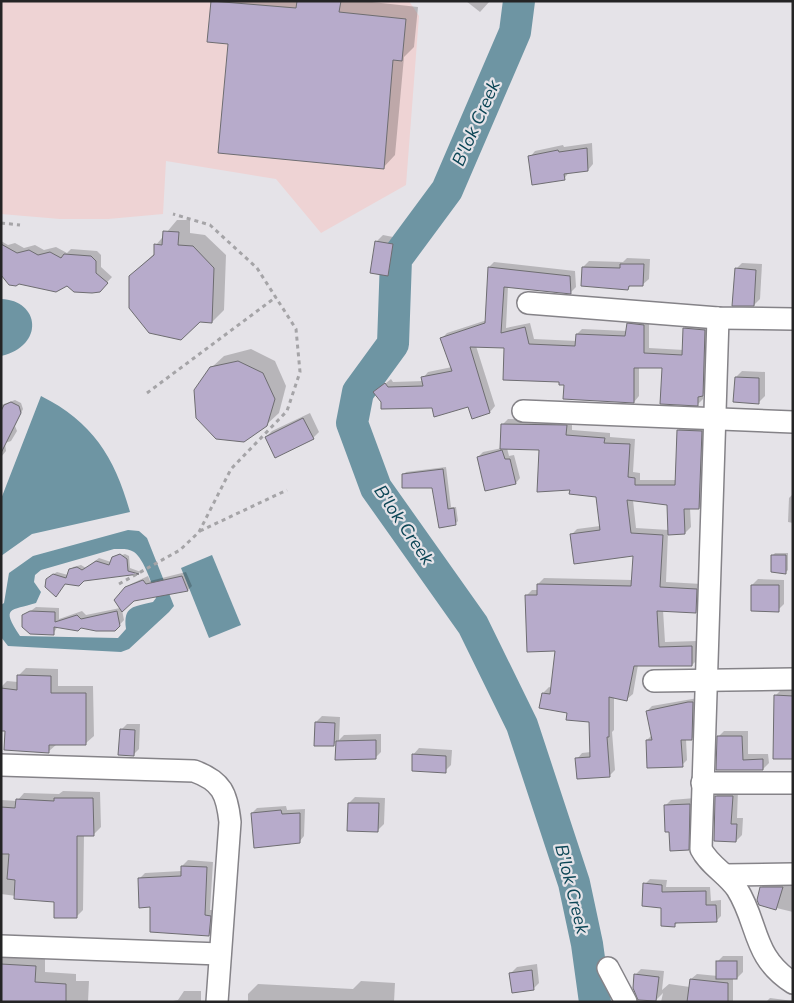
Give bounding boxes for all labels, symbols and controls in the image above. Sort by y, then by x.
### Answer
water label: B'lok Creek [446,75,506,170]
water label: B'lok Creek [368,480,440,571]
water label: B'lok Creek [549,842,595,937]

